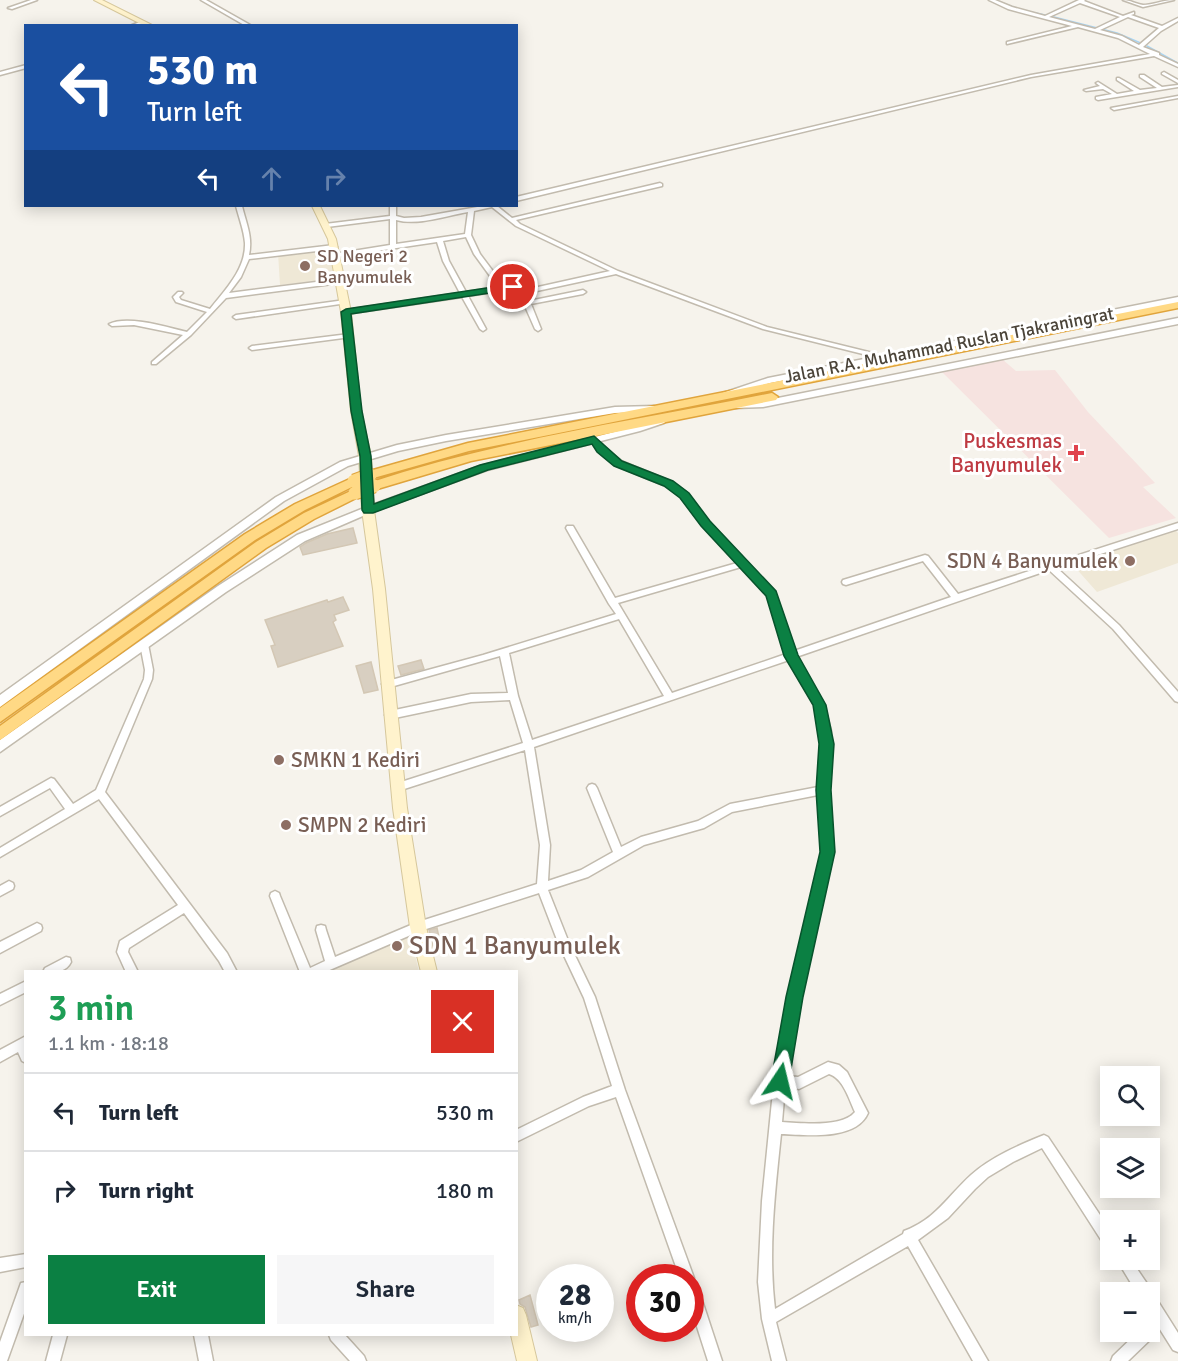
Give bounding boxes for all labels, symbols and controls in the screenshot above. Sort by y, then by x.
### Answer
text: 530 m [147,45,258,96]
icon: left [48,48,126,126]
text: Turn left [147,96,242,129]
icon: left [192,162,225,195]
icon: ahead [255,162,288,195]
icon: right [318,162,351,195]
place label: SD Negeri 2 Banyumulek [317,245,412,288]
marker: SD Negeri 2 Banyumulek [298,259,312,273]
pin [487,261,538,312]
icon: arrive [496,270,529,303]
street label: Jalan R.A. Muhammad Ruslan Tjakraningrat [782,302,1116,388]
place label: Puskesmas Banyumulek [951,428,1062,478]
marker: Puskesmas Banyumulek [1067,444,1085,462]
place label: SDN 4 Banyumulek [947,548,1118,574]
marker: SDN 4 Banyumulek [1123,554,1137,568]
place label: SMKN 1 Kediri [291,747,420,773]
marker: SMKN 1 Kediri [272,753,286,767]
place label: SMPN 2 Kediri [298,812,426,838]
marker: SMPN 2 Kediri [279,818,293,832]
place label: SDN 1 Banyumulek [409,930,621,962]
marker: SDN 1 Banyumulek [390,939,404,953]
text: 3 min [48,986,134,1031]
button: close [431,990,494,1053]
text: 1.1 km · 18:18 [48,1031,169,1056]
position arrow [748,1049,812,1113]
map controls [1100,1066,1160,1342]
button: search [1100,1066,1160,1126]
icon: left [48,1096,81,1129]
text: Turn left [99,1099,179,1126]
text: 530 m [436,1099,494,1126]
button: layers [1100,1138,1160,1198]
icon: right [48,1174,81,1207]
text: Turn right [99,1177,194,1204]
text: 180 m [436,1177,494,1204]
button: + [1100,1210,1160,1270]
button: Exit [48,1255,265,1324]
button: Share [277,1255,494,1324]
speed limit sign: 30 [626,1264,704,1342]
text: 28 [559,1277,591,1314]
button: − [1100,1282,1160,1342]
text: km/h [558,1309,592,1327]

